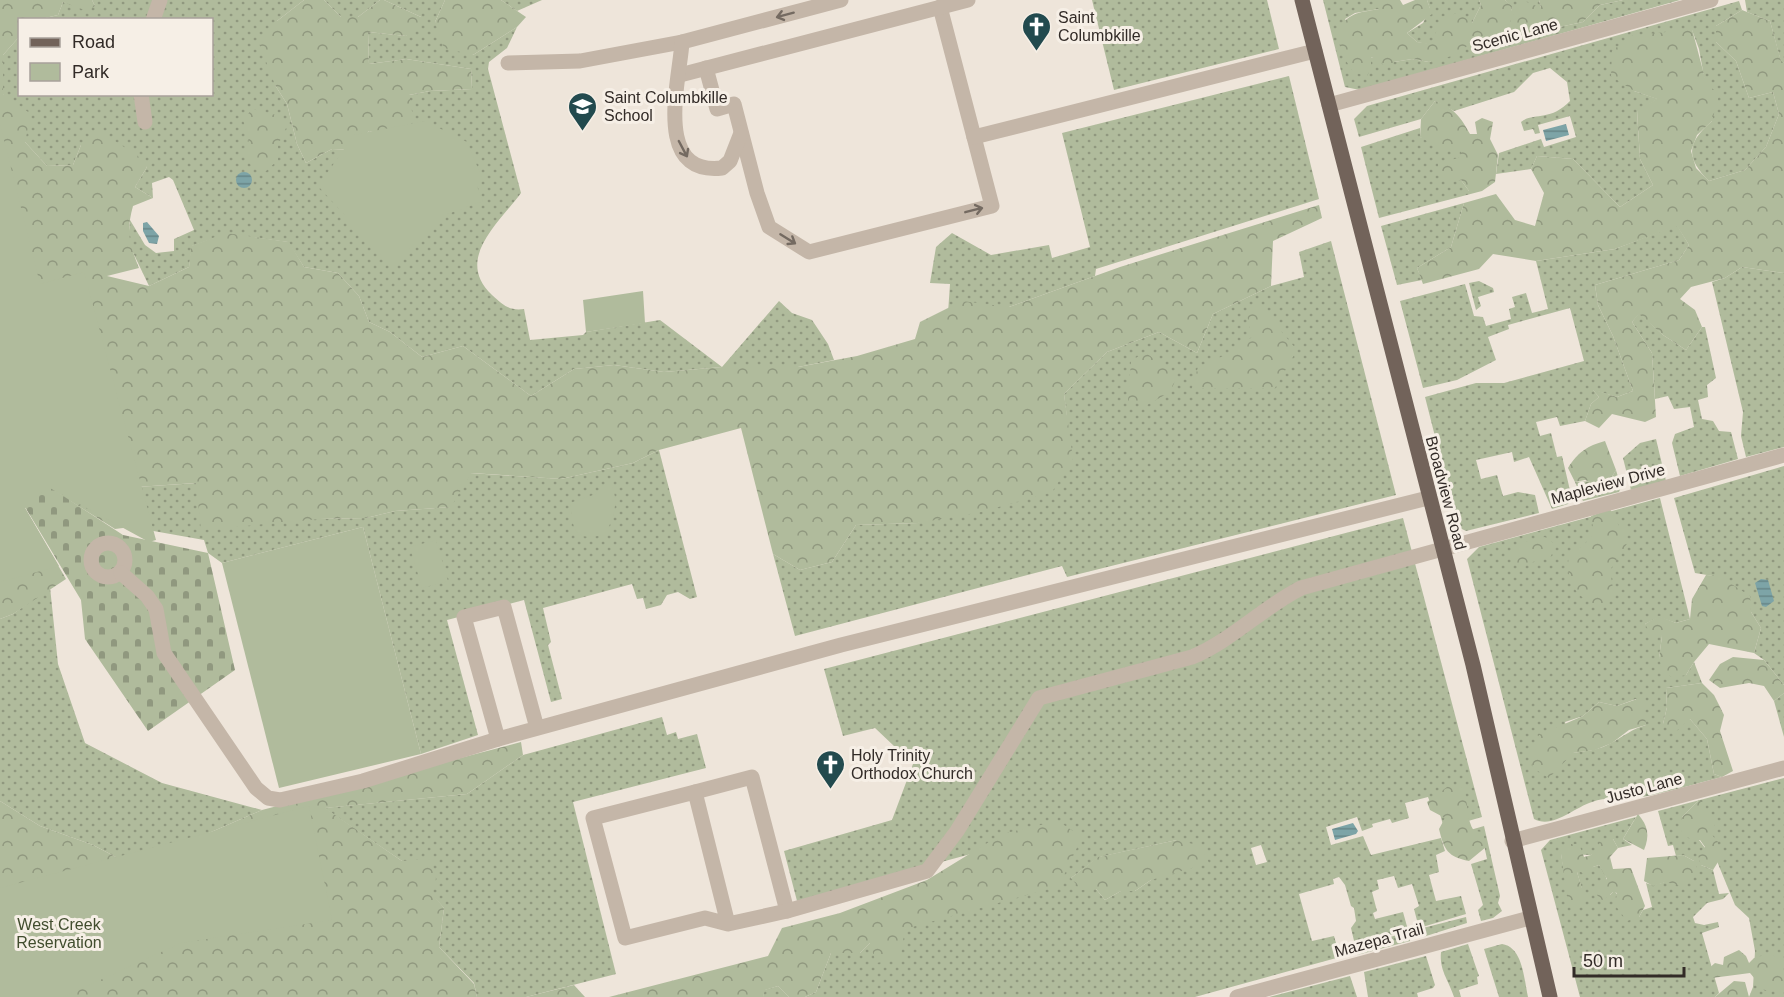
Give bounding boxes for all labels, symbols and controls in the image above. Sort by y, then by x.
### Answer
one-way arrow [775,9,794,21]
place label: Saint Columbkille [1058,9,1141,44]
church icon: Saint Columbkille [1021,10,1053,52]
street label: Scenic Lane [1470,15,1560,55]
legend [18,18,213,96]
text: Road [72,32,115,52]
text: Park [72,62,110,82]
place label: Saint Columbkille School [604,89,728,124]
school or university icon: Saint Columbkille School [567,90,599,132]
one-way arrow [677,140,689,157]
one-way arrow [964,204,983,216]
one-way arrow [779,234,796,246]
street label: Broadview Road [1423,434,1469,552]
street label: Mapleview Drive [1549,461,1667,507]
place label: Holy Trinity Orthodox Church [851,747,973,782]
church icon: Holy Trinity Orthodox Church [814,748,846,790]
street label: Justo Lane [1604,770,1684,806]
park label: West Creek Reservation [16,916,102,951]
street label: Mazepa Trail [1333,920,1425,960]
scale bar [1574,940,1684,978]
text: 50 m [1583,951,1623,971]

